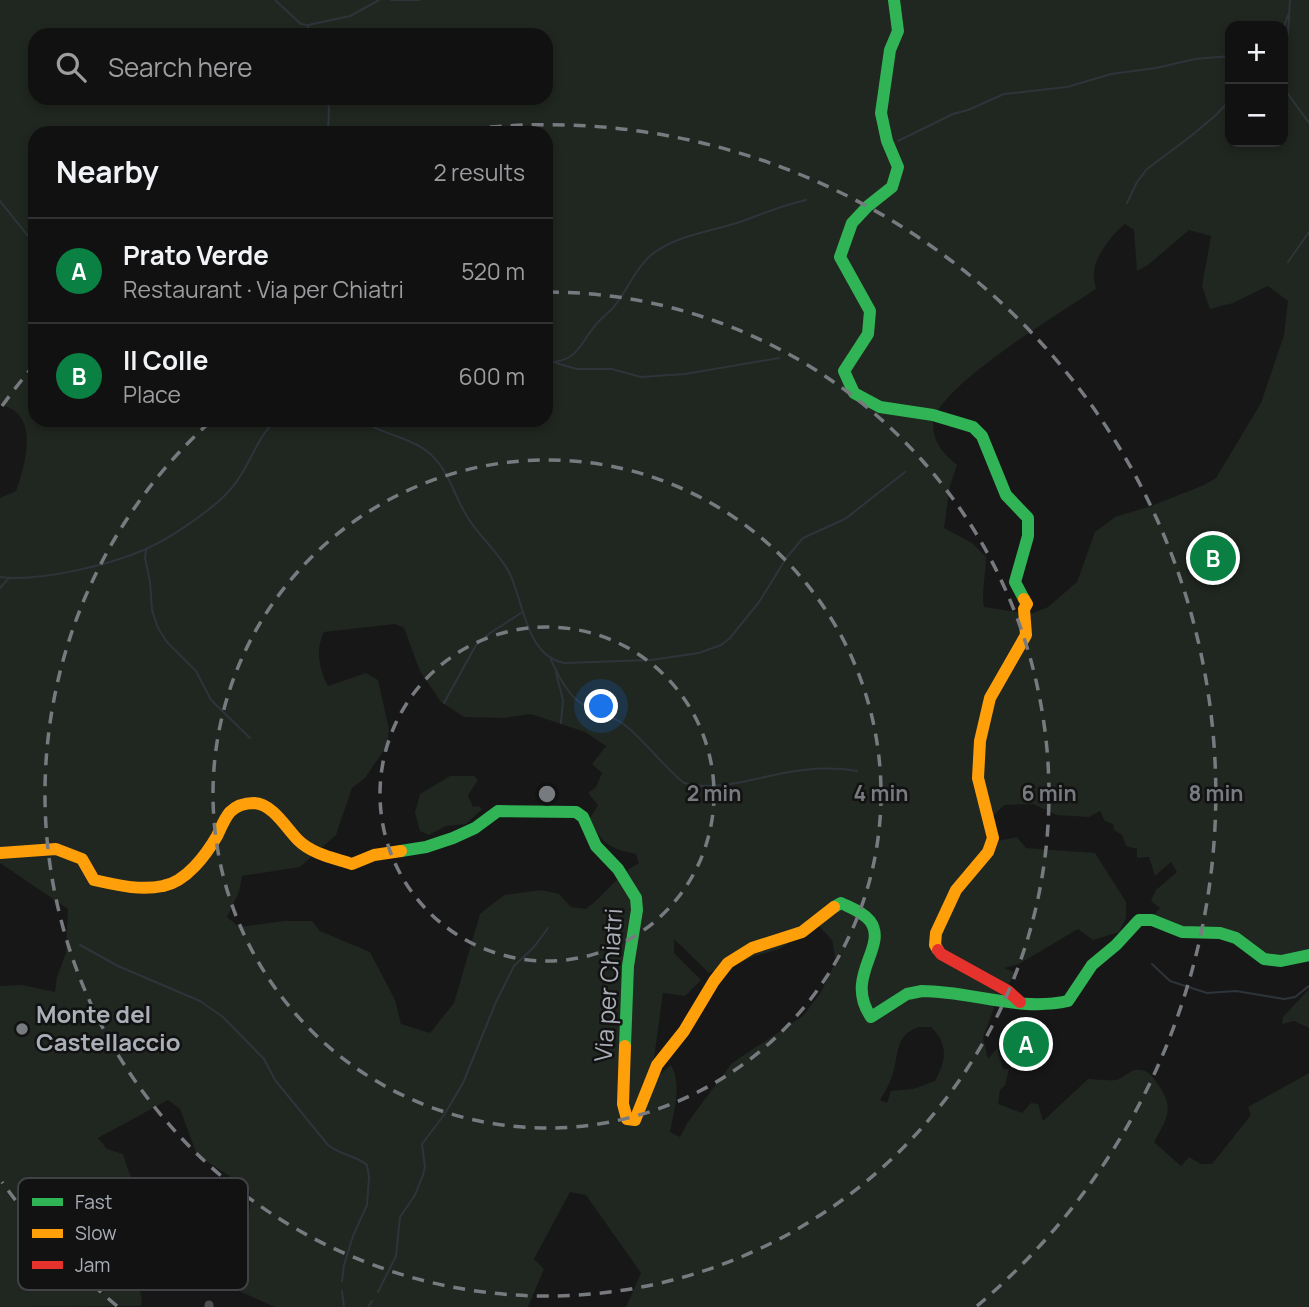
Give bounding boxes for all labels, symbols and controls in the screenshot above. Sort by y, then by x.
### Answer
map controls [1225,21,1288,147]
button: + [1225,21,1288,84]
search box [28,28,553,105]
icon: search [52,48,90,86]
text: Search here [108,49,253,85]
button: − [1225,84,1288,147]
text: Nearby [56,151,159,192]
text: 2 results [433,156,525,188]
text: Prato Verde [123,237,269,273]
text: A [71,255,87,287]
text: 520 m [461,255,525,287]
text: Restaurant · Via per Chiatri [123,273,404,305]
text: Il Colle [123,342,208,378]
text: B [72,360,86,392]
text: 600 m [459,360,525,392]
text: Place [123,378,181,410]
pin: B [1190,532,1236,584]
your location [584,689,618,723]
text: 2 min [687,779,741,807]
text: 4 min [854,779,908,807]
text: 6 min [1021,779,1077,807]
text: 8 min [1189,779,1243,807]
centre of rings [535,782,559,806]
street label: Via per Chiatri [586,907,629,1063]
place label: Monte del Castellaccio [36,997,180,1058]
pin: A [1003,1018,1049,1070]
marker: Monte del Castellaccio [14,1021,30,1037]
legend [18,1178,248,1290]
text: Fast [75,1189,112,1215]
text: Slow [75,1220,117,1246]
text: Jam [75,1252,110,1278]

